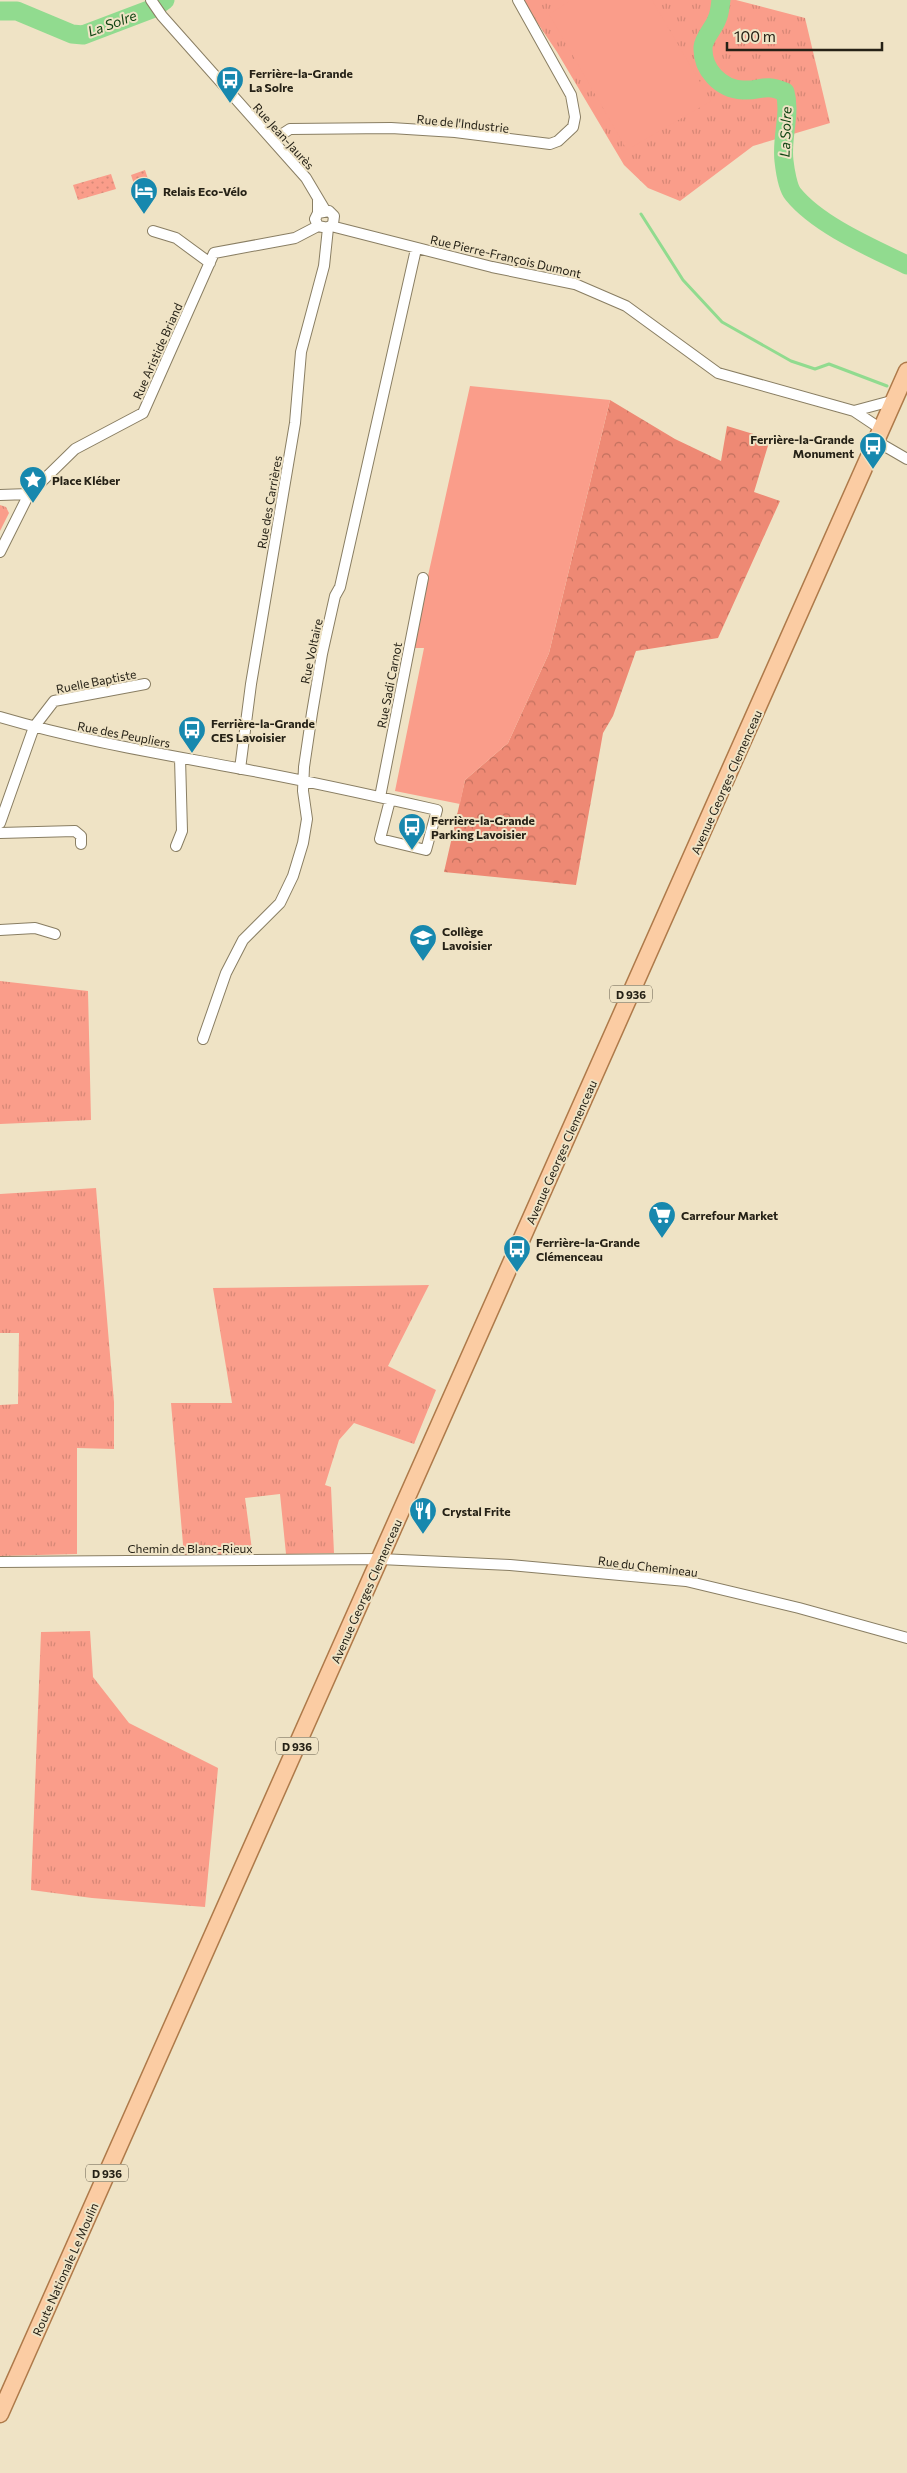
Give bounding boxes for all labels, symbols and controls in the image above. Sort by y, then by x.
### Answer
water label: La Solre [85,6,139,40]
scale bar [727,20,882,52]
text: 100 m [734,27,776,45]
bus stop icon: Ferrière-la-Grande La Solre [215,65,245,104]
place label: Ferrière-la-Grande La Solre [249,66,353,94]
street label: Rue Jean-Jaurès [250,100,317,173]
water label: La Solre [776,106,794,158]
street label: Rue de l'Industrie [416,111,510,135]
hotel icon: Relais Eco-Vélo [129,176,159,215]
place label: Relais Eco-Vélo [163,184,247,198]
street label: Rue Pierre-François Dumont [429,232,583,280]
street label: Rue Aristide Briand [129,301,185,401]
bus stop icon: Ferrière-la-Grande Monument [858,431,888,470]
place label: Ferrière-la-Grande Monument [750,432,854,460]
street label: Rue des Carrières [254,454,284,550]
place icon: Place Kléber [18,465,48,504]
place label: Place Kléber [52,473,120,487]
street label: Rue Voltaire [297,617,325,685]
street label: Rue Sadi Carnot [374,641,404,729]
street label: Ruelle Baptiste [55,666,137,696]
street label: Avenue Georges Clemenceau [688,708,764,856]
bus stop icon: Ferrière-la-Grande CES Lavoisier [177,715,207,754]
place label: Ferrière-la-Grande CES Lavoisier [211,716,315,744]
street label: Rue des Peupliers [76,718,172,750]
bus stop icon: Ferrière-la-Grande Parking Lavoisier [397,812,427,851]
place label: Ferrière-la-Grande Parking Lavoisier [431,813,535,841]
school or university icon: Collège Lavoisier [408,923,438,962]
place label: Collège Lavoisier [442,924,492,952]
road number: D 936 [610,986,652,1002]
street label: Avenue Georges Clemenceau [523,1078,599,1226]
supermarket icon: Carrefour Market [647,1200,677,1239]
place label: Carrefour Market [681,1208,778,1222]
bus stop icon: Ferrière-la-Grande Clémenceau [502,1234,532,1273]
place label: Ferrière-la-Grande Clémenceau [536,1235,640,1263]
restaurant icon: Crystal Frite [408,1496,438,1535]
place label: Crystal Frite [442,1504,511,1518]
street label: Avenue Georges Clemenceau [328,1517,404,1665]
street label: Chemin de Blanc-Rieux [127,1541,253,1555]
street label: Rue du Chemineau [597,1553,699,1579]
road number: D 936 [276,1738,318,1754]
road number: D 936 [86,2164,128,2182]
street label: Route Nationale Le Moulin [29,2200,101,2338]

